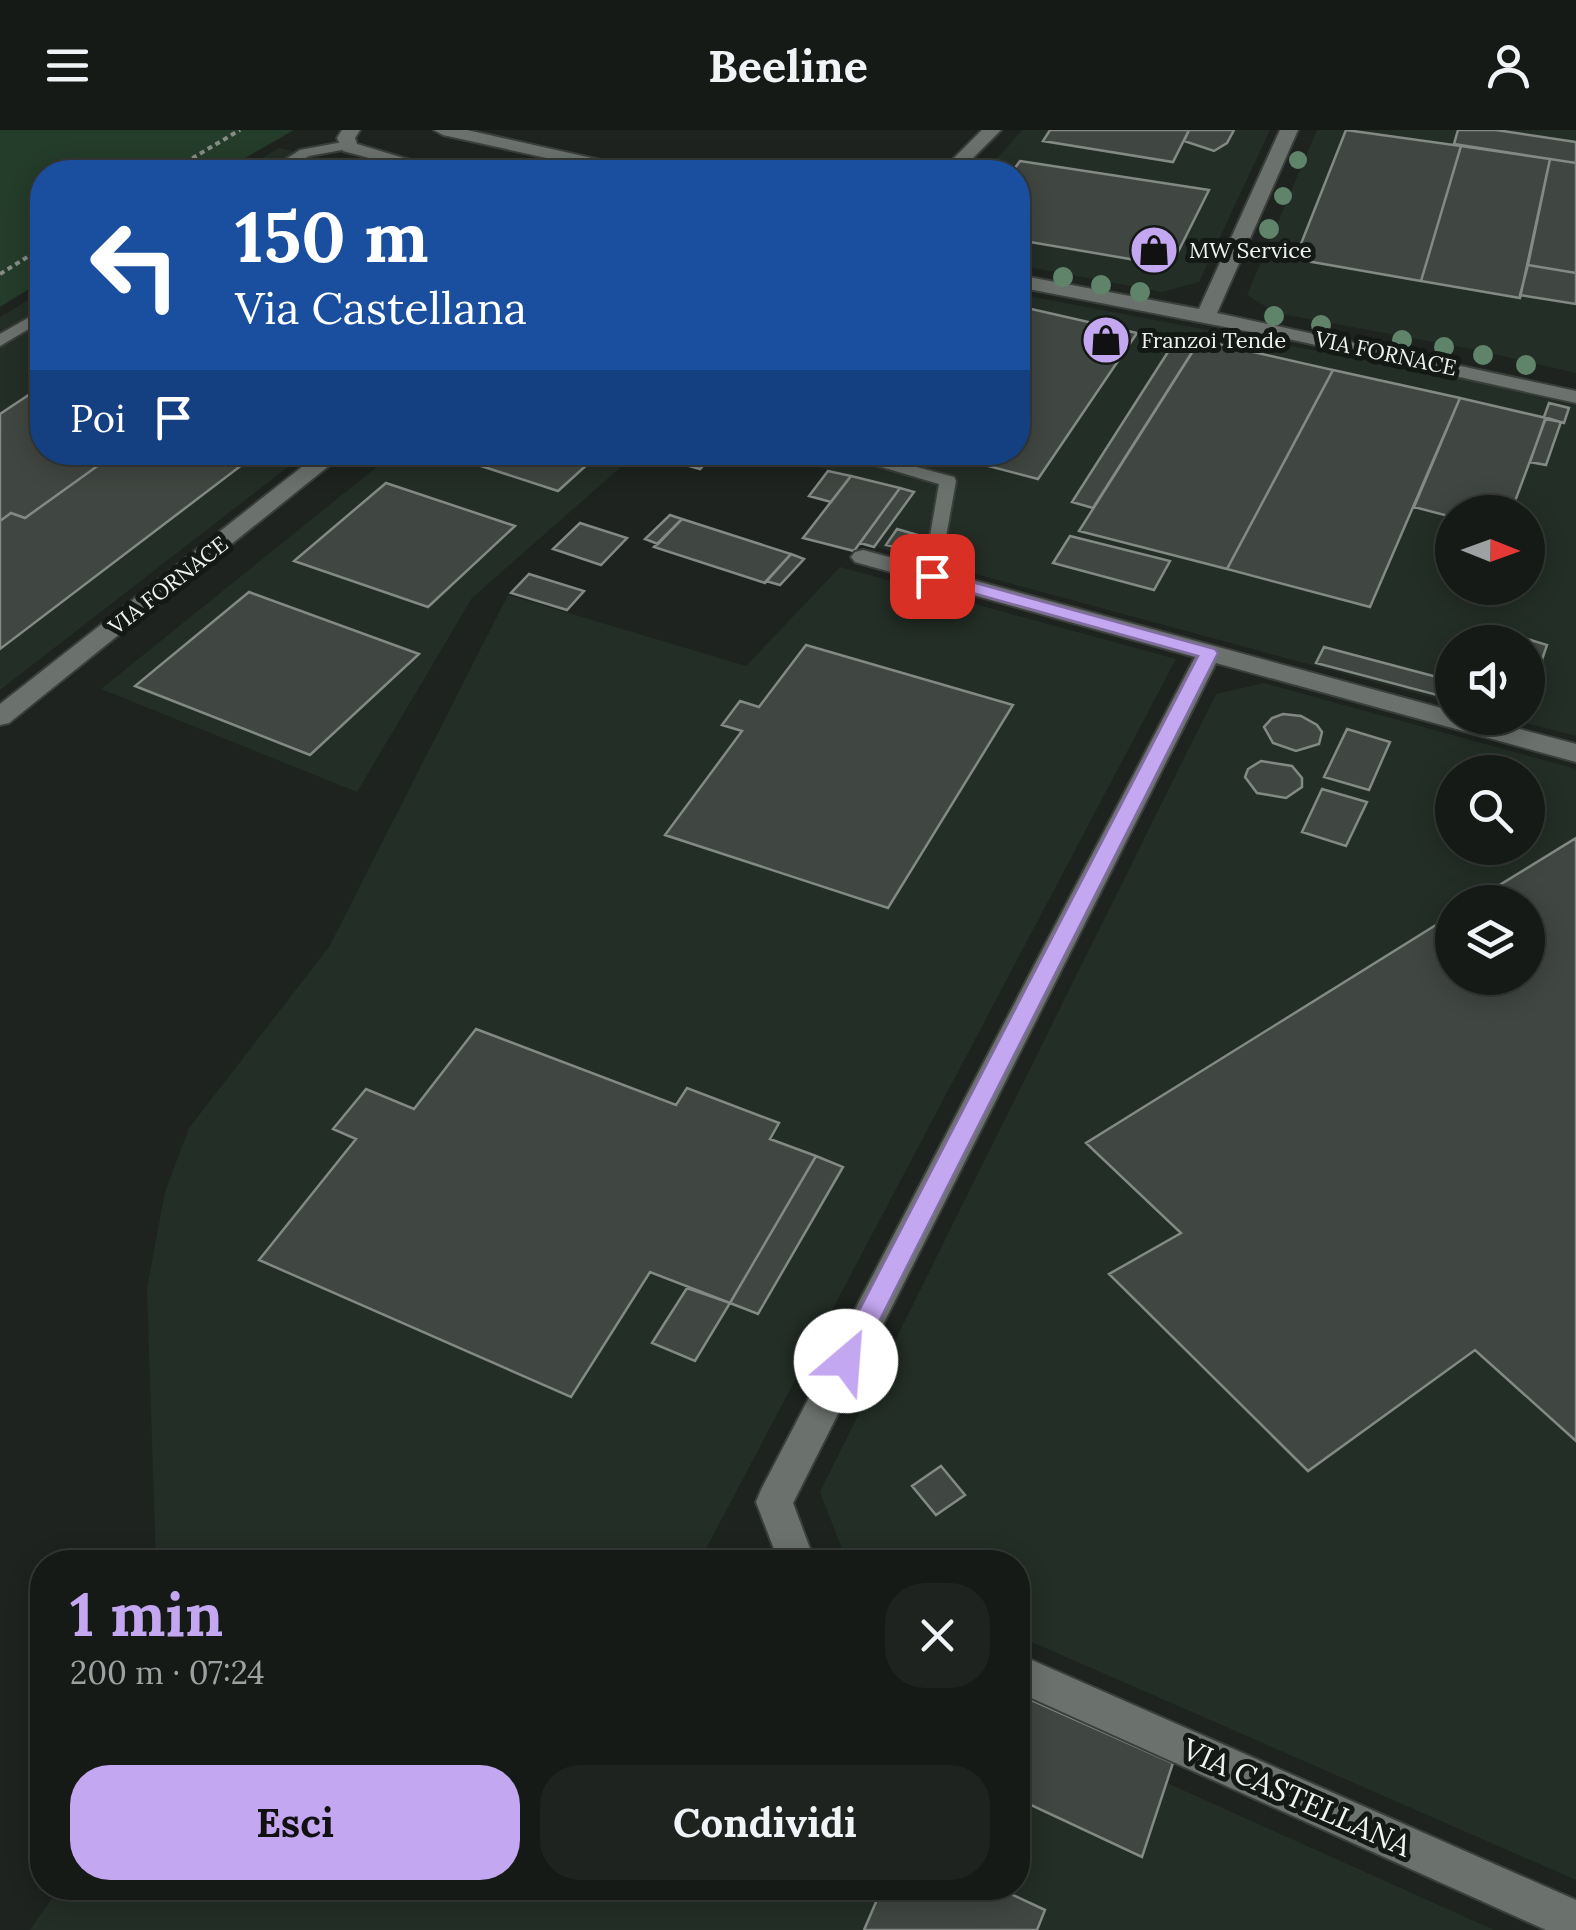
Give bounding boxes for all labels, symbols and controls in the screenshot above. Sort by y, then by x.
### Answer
text: Beeline [708,37,868,94]
icon: menu [40,38,95,93]
icon: person [1481,38,1536,93]
text: 150 m [235,192,429,281]
icon: left [70,200,200,330]
shop icon: MW Service [1128,224,1180,276]
place label: MW Service [1189,236,1312,264]
text: Via Castellana [235,279,527,336]
shop icon: Franzoi Tende [1080,314,1132,366]
street label: VIA FORNACE [1312,324,1459,382]
place label: Franzoi Tende [1141,326,1286,354]
icon: arrive [146,390,201,445]
text: Poi [70,394,126,442]
north arrow [1435,495,1545,605]
map controls [1435,495,1545,995]
street label: VIA FORNACE [102,530,233,641]
pin [890,534,975,619]
icon: arrive [905,549,960,604]
button: sound [1435,625,1545,735]
button: search [1435,755,1545,865]
button: layers [1435,885,1545,995]
position arrow [794,1309,898,1413]
text: 1 min [70,1576,223,1652]
button: close [885,1583,990,1688]
text: 200 m · 07:24 [70,1652,265,1693]
street label: VIA CASTELLANA [1176,1729,1418,1865]
button: Esci [70,1765,520,1880]
button: Condividi [540,1765,990,1880]

